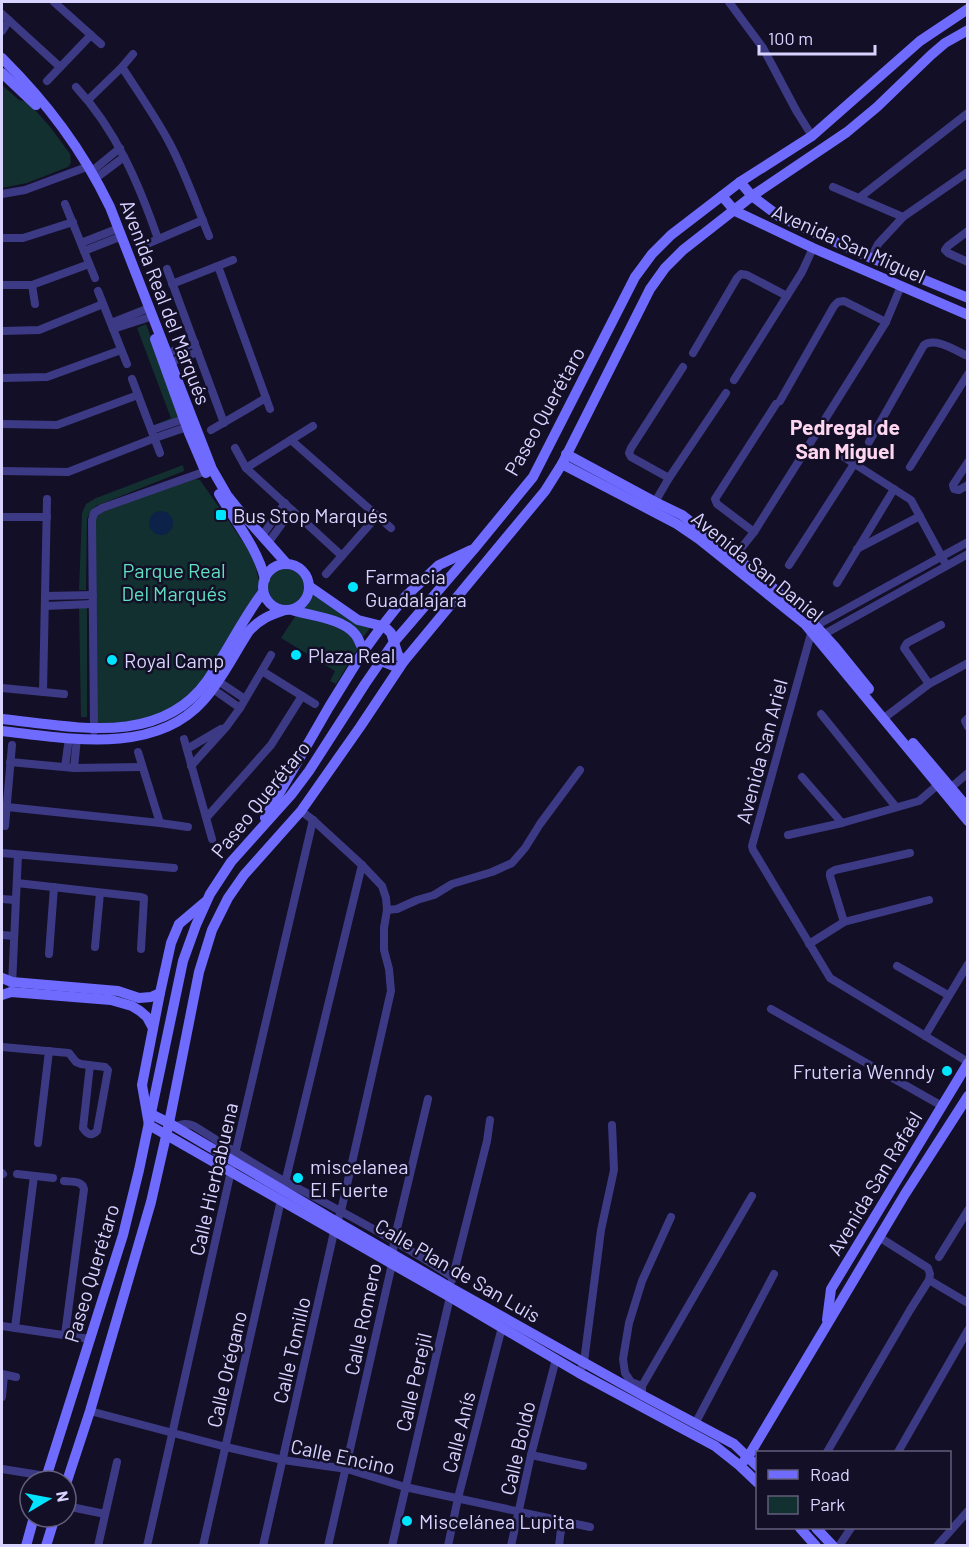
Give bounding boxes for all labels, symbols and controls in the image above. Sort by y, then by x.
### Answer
scale bar [759,18,874,56]
text: 100 m [768,27,813,49]
street label: Avenida Real del Marqués [116,196,216,408]
street label: Avenida San Miguel [769,198,929,288]
street label: Paseo Querétaro [499,342,589,480]
district label: Pedregal de San Miguel [790,414,900,463]
place label: Bus Stop Marqués [233,503,388,527]
street label: Avenida San Daniel [687,505,829,627]
marker: Bus Stop Marqués [214,508,228,522]
park label: Parque Real Del Marqués [121,558,227,605]
place label: Farmacia Guadalajara [365,564,467,611]
marker: Farmacia Guadalajara [346,580,360,594]
place label: Plaza Real [308,643,395,667]
place label: Royal Camp [124,648,224,672]
marker: Plaza Real [289,648,303,662]
marker: Royal Camp [105,653,119,667]
street label: Avenida San Ariel [730,676,792,826]
street label: Paseo Querétaro [206,736,314,862]
place label: Fruteria Wenndy [793,1059,935,1083]
marker: Fruteria Wenndy [940,1064,954,1078]
street label: Calle Hierbabuena [184,1100,242,1258]
street label: Avenida San Rafaél [822,1107,926,1259]
place label: miscelanea El Fuerte [310,1154,409,1201]
marker: miscelanea El Fuerte [291,1171,305,1185]
street label: Paseo Querétaro [59,1201,123,1345]
street label: Calle Plan de San Luis [371,1213,545,1327]
street label: Calle Romero [338,1261,386,1377]
street label: Calle Tomillo [267,1294,315,1406]
street label: Calle Orégano [201,1308,251,1430]
street label: Calle Perejil [390,1330,436,1434]
street label: Calle Anís [436,1389,480,1475]
street label: Calle Boldo [495,1399,539,1497]
street label: Calle Encino [289,1433,397,1479]
legend [756,1451,951,1529]
text: Road [810,1463,850,1485]
north arrow [18,1469,78,1529]
text: N [53,1489,74,1503]
text: Park [810,1493,845,1515]
place label: Miscelánea Lupita [419,1509,575,1533]
marker: Miscelánea Lupita [400,1514,414,1528]

